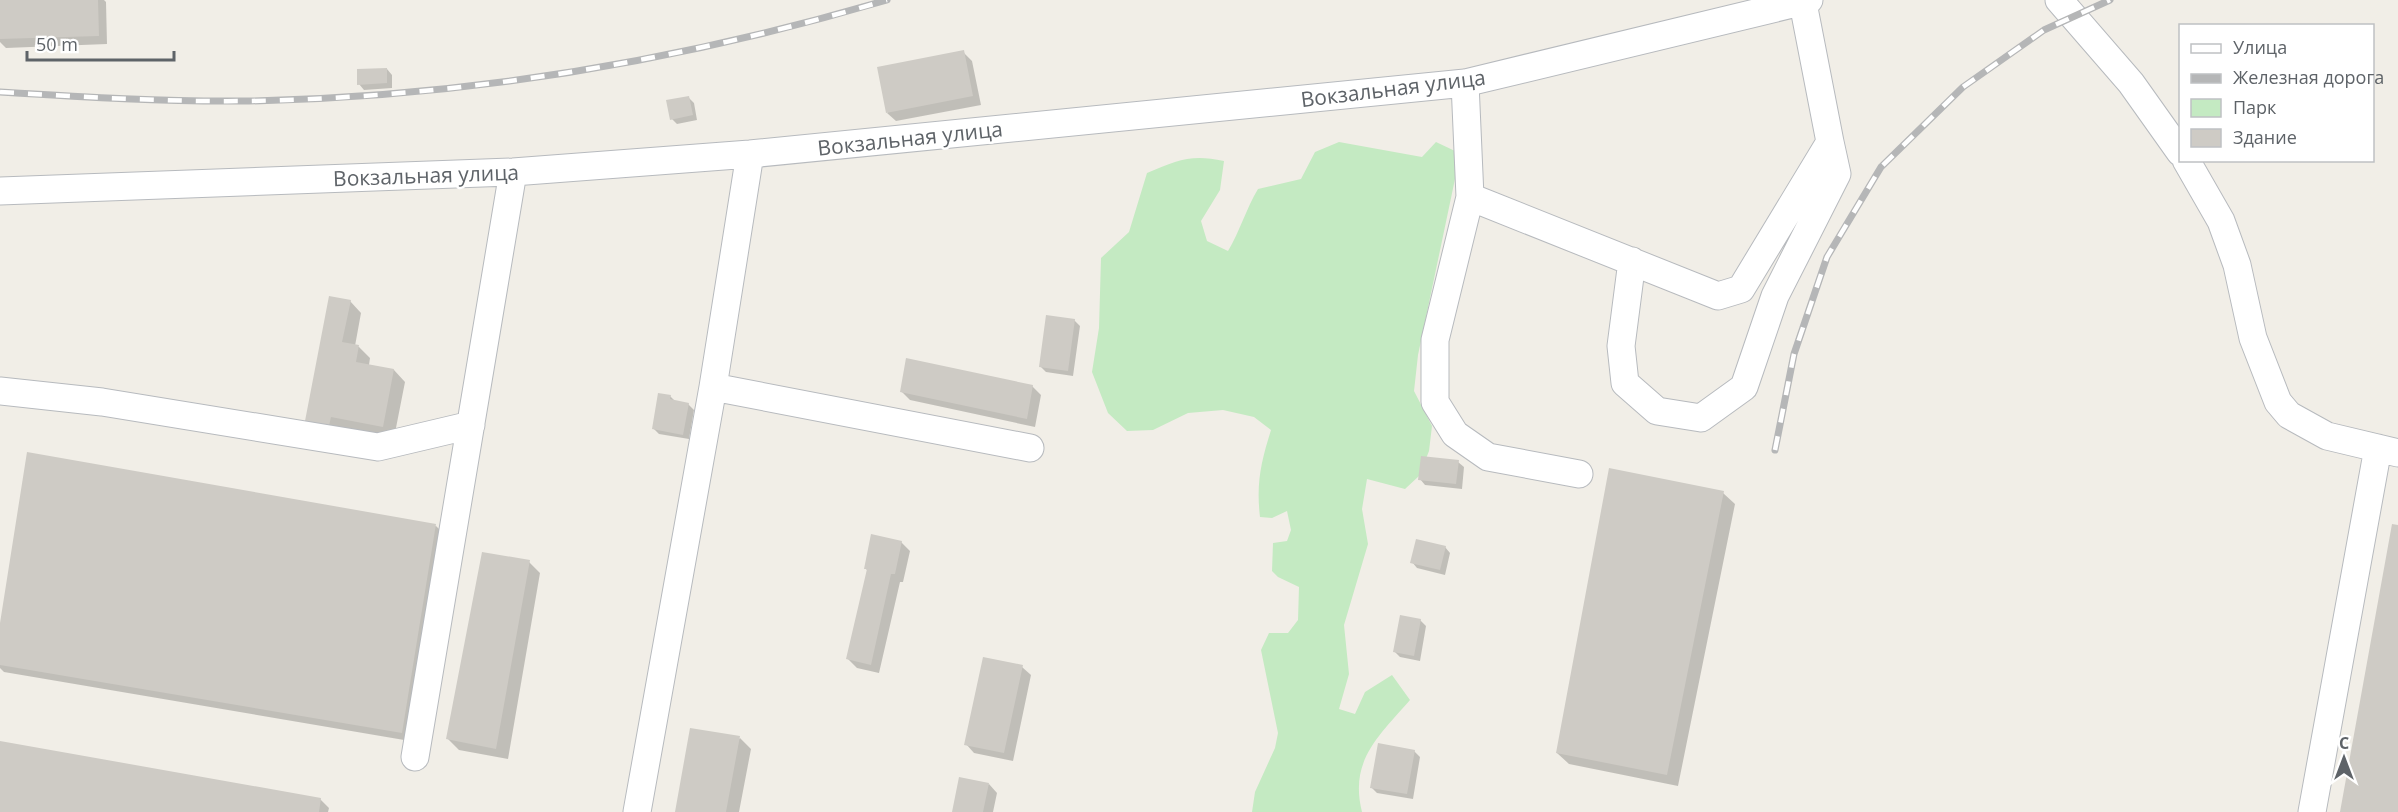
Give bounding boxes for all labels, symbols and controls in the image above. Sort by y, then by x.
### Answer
scale bar [27,24,174,62]
legend [2179,24,2374,162]
text: 50 m [36,32,78,56]
text: Улица [2233,35,2287,59]
street label: Вокзальная улица [1299,63,1487,113]
text: Железная дорога [2233,65,2384,89]
text: Парк [2233,95,2277,119]
street label: Вокзальная улица [816,114,1004,162]
text: Здание [2233,125,2297,149]
street label: Вокзальная улица [333,158,519,192]
north arrow [2314,728,2374,788]
text: С [2339,732,2349,754]

